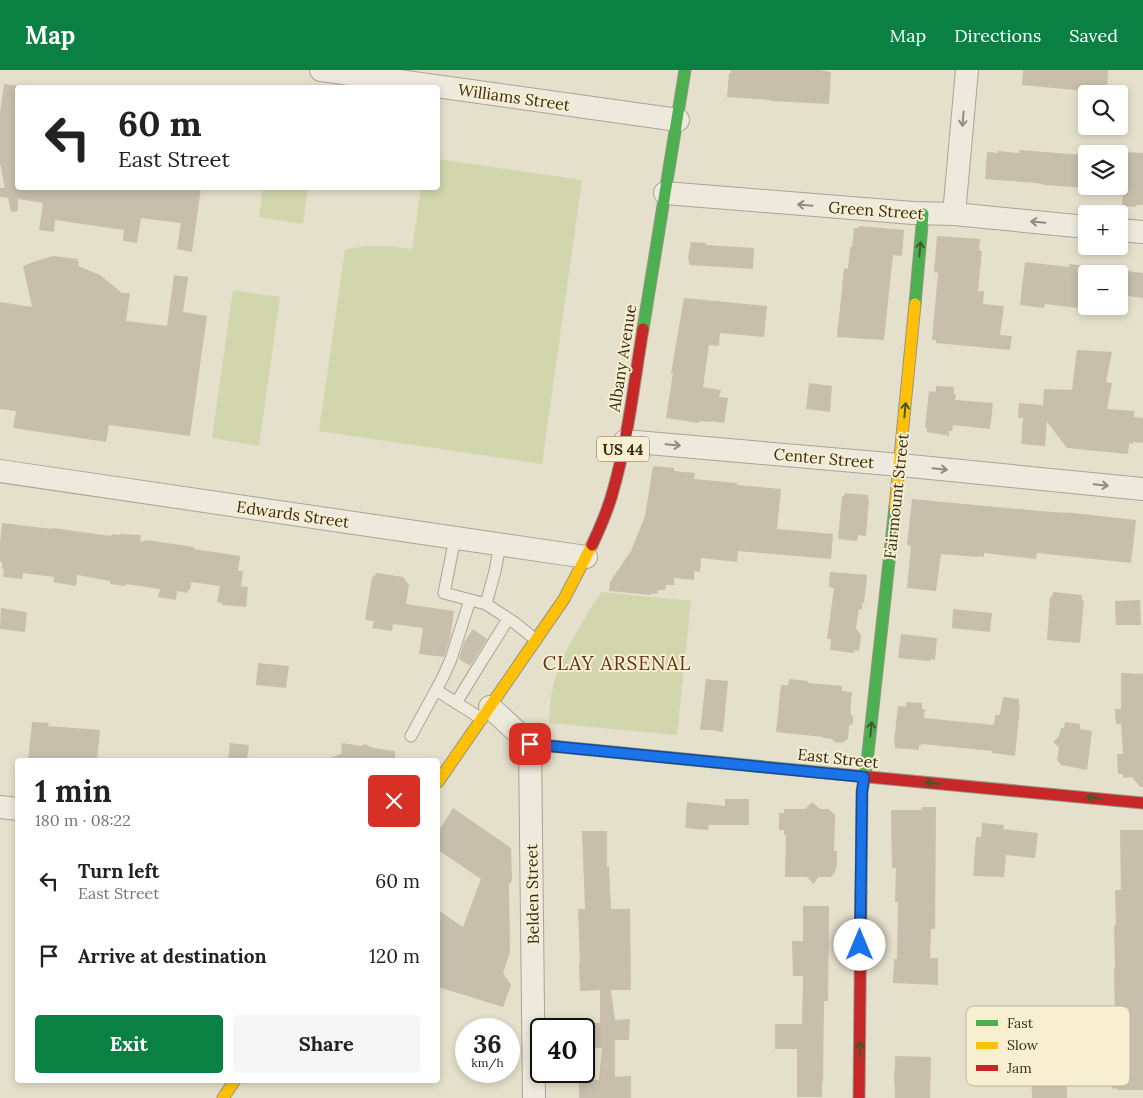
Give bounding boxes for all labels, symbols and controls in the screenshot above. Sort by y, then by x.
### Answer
text: Map [25,20,75,51]
text: Map [890,24,926,47]
text: Directions [954,24,1041,47]
text: Saved [1069,24,1118,47]
street label: Williams Street [457,79,572,115]
map controls [1078,85,1128,315]
button: search [1078,85,1128,135]
text: 60 m [118,101,202,146]
icon: left [35,105,100,170]
one-way arrow [958,110,967,126]
text: East Street [118,145,230,173]
button: layers [1078,145,1128,195]
street label: Green Street [828,197,925,223]
one-way arrow [797,200,813,209]
button: + [1078,205,1128,255]
one-way arrow [1030,217,1046,227]
one-way arrow [915,241,925,257]
button: − [1078,265,1128,315]
street label: Albany Avenue [603,303,640,414]
one-way arrow [900,403,910,419]
street label: Fairmount Street [879,431,913,560]
road number: US 44 [597,436,649,462]
one-way arrow [665,440,681,450]
street label: Center Street [773,444,876,472]
one-way arrow [931,464,947,474]
one-way arrow [1093,480,1109,490]
street label: Edwards Street [235,496,351,532]
district label: CLAY ARSENAL [543,651,691,675]
one-way arrow [866,721,876,737]
pin [509,723,551,765]
icon: arrive [516,730,544,758]
street label: East Street [796,744,880,772]
text: 1 min [35,772,112,810]
button: close [368,775,420,827]
one-way arrow [925,779,941,788]
one-way arrow [1087,793,1103,803]
text: 180 m · 08:22 [35,810,131,830]
street label: Belden Street [521,843,543,944]
text: Turn left [78,859,159,883]
icon: left [35,867,63,895]
text: 60 m [375,869,420,893]
text: East Street [78,883,159,903]
position arrow [833,918,885,970]
icon: arrive [35,942,63,970]
text: Arrive at destination [78,944,267,968]
text: 120 m [369,944,420,968]
legend [966,1006,1130,1086]
text: Fast [1007,1014,1034,1032]
button: Exit [35,1015,223,1073]
button: Share [233,1015,420,1073]
speed limit sign: 40 [530,1018,595,1083]
text: 36 [473,1028,502,1060]
text: Slow [1007,1036,1039,1054]
one-way arrow [855,1042,865,1058]
text: km/h [471,1055,504,1070]
text: Jam [1006,1059,1032,1077]

